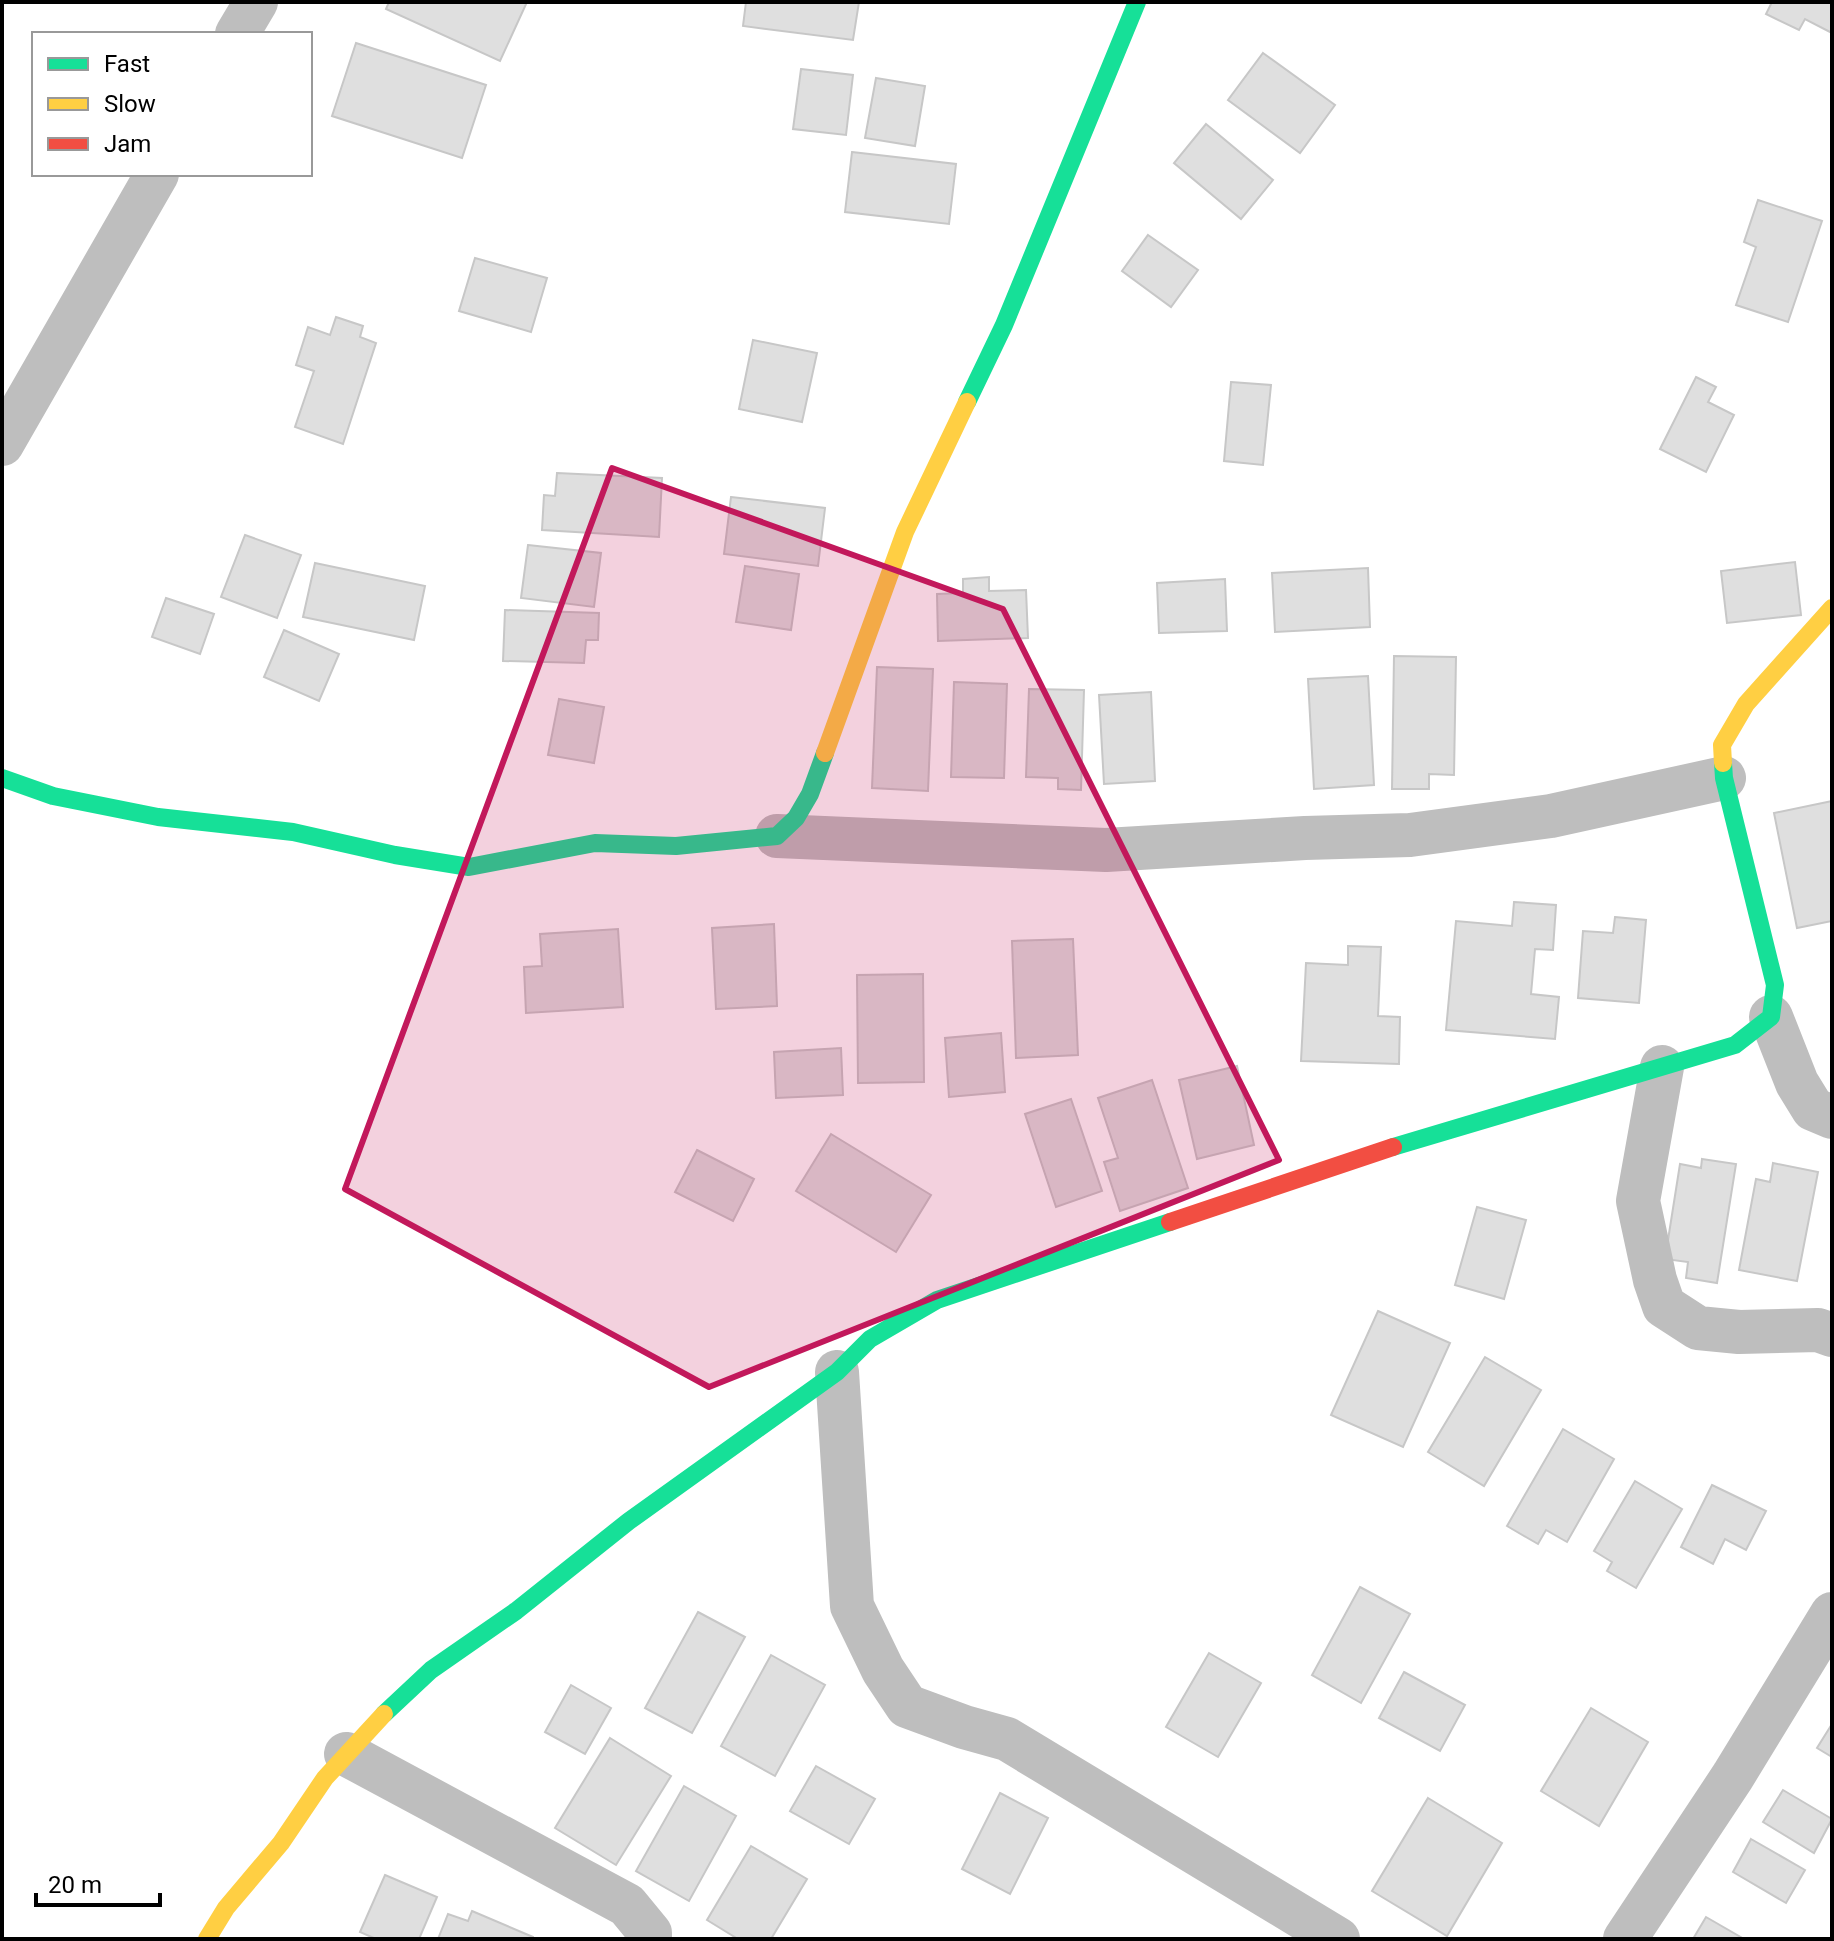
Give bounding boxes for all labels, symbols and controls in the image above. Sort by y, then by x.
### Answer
legend [32,32,312,176]
text: Fast [104,50,150,78]
text: Slow [104,90,156,118]
text: Jam [104,130,151,158]
scale bar [36,1857,160,1907]
text: 20 m [48,1871,102,1899]

